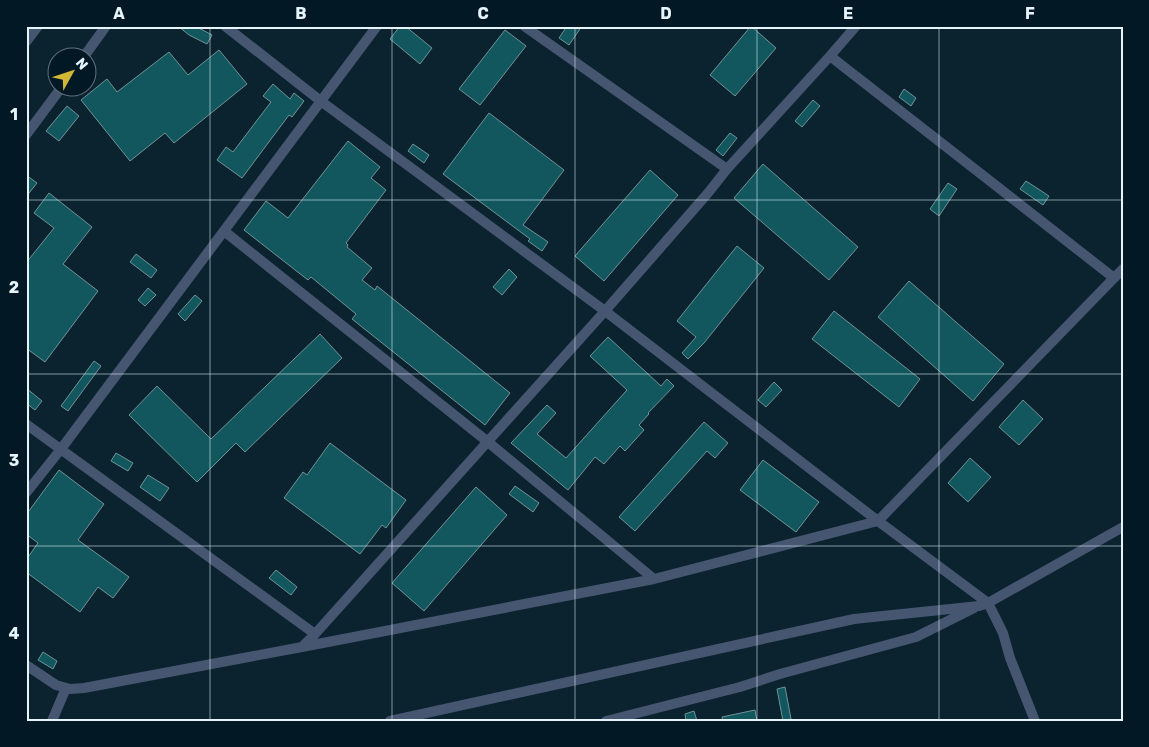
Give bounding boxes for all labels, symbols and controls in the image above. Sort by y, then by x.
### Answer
text: A [113,4,125,23]
text: B [295,4,307,23]
text: C [477,4,489,23]
text: D [660,4,672,23]
text: E [843,4,853,23]
text: F [1025,4,1035,23]
north arrow [48,48,98,98]
text: N [72,55,91,73]
text: 1 [10,105,18,124]
text: 2 [9,278,19,297]
text: 3 [9,451,19,470]
text: 4 [9,624,20,643]

